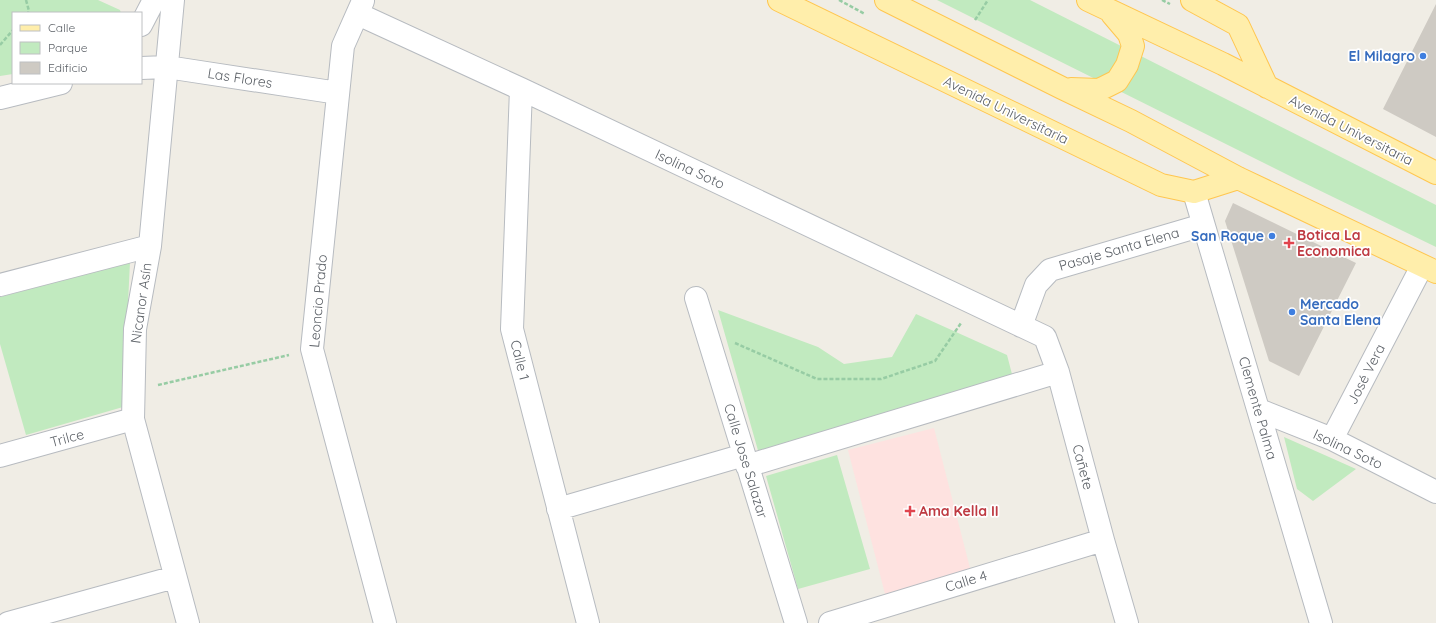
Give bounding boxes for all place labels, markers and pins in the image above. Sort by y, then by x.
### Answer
place label: El Milagro [1349,47,1415,65]
marker: El Milagro [1418,51,1428,61]
place label: Botica La Economica [1297,226,1370,260]
place label: San Roque [1191,227,1264,245]
marker: San Roque [1267,231,1277,241]
marker: Botica La Economica [1284,238,1294,248]
place label: Mercado Santa Elena [1300,295,1381,329]
marker: Mercado Santa Elena [1287,307,1297,317]
place label: Ama Kella II [919,502,999,520]
marker: Ama Kella II [904,505,916,517]

